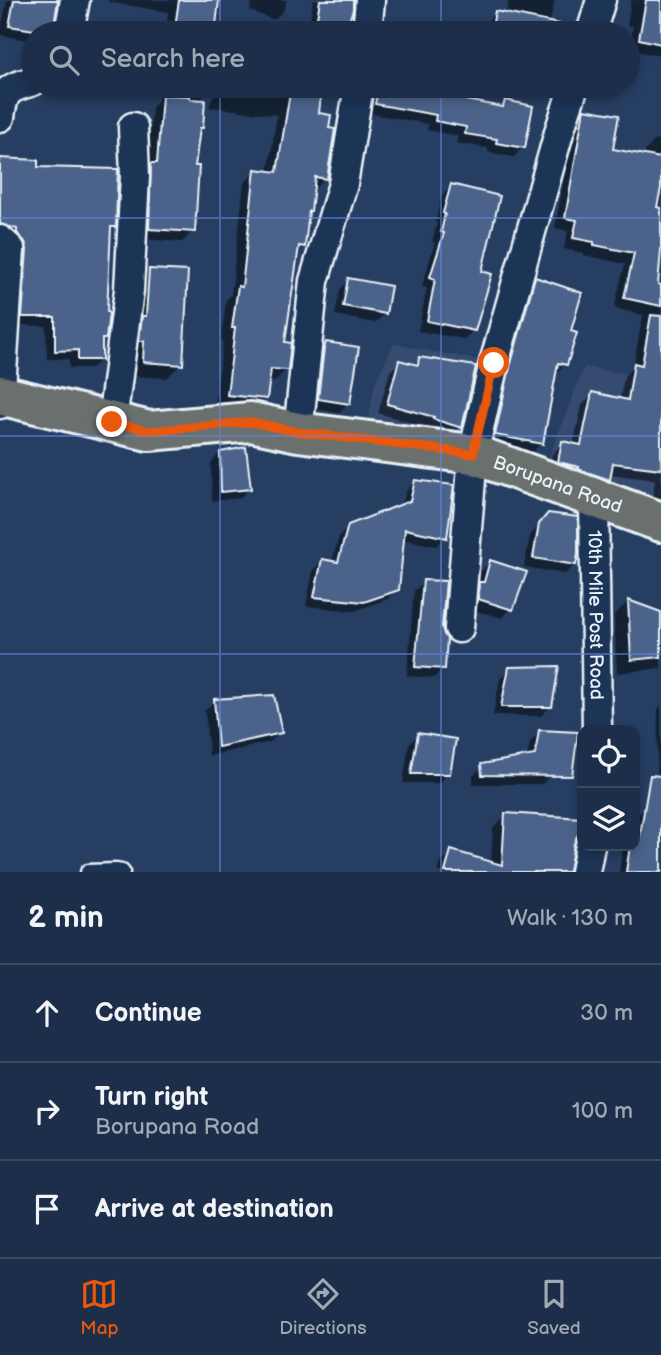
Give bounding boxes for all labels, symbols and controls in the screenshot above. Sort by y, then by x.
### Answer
search box [21,21,640,98]
icon: search [45,41,83,79]
text: Search here [101,44,245,75]
route start [478,347,509,378]
route end [96,406,127,437]
street label: Borupana Road [490,451,625,518]
street label: 10th Mile Post Road [583,530,608,700]
map controls [577,725,640,851]
button: locate [577,725,640,788]
button: layers [577,788,640,851]
text: 2 min [28,900,104,936]
text: Walk · 130 m [507,904,633,932]
icon: ahead [28,994,66,1032]
text: Continue [95,998,202,1029]
text: 30 m [580,999,633,1027]
text: Turn right [95,1082,208,1113]
icon: right [28,1092,66,1130]
text: 100 m [572,1097,633,1125]
text: Borupana Road [95,1113,259,1141]
icon: arrive [28,1190,66,1228]
text: Arrive at destination [95,1194,334,1225]
tab: Map [80,1275,119,1340]
tab: Directions [279,1275,367,1340]
tab: Saved [527,1275,581,1340]

